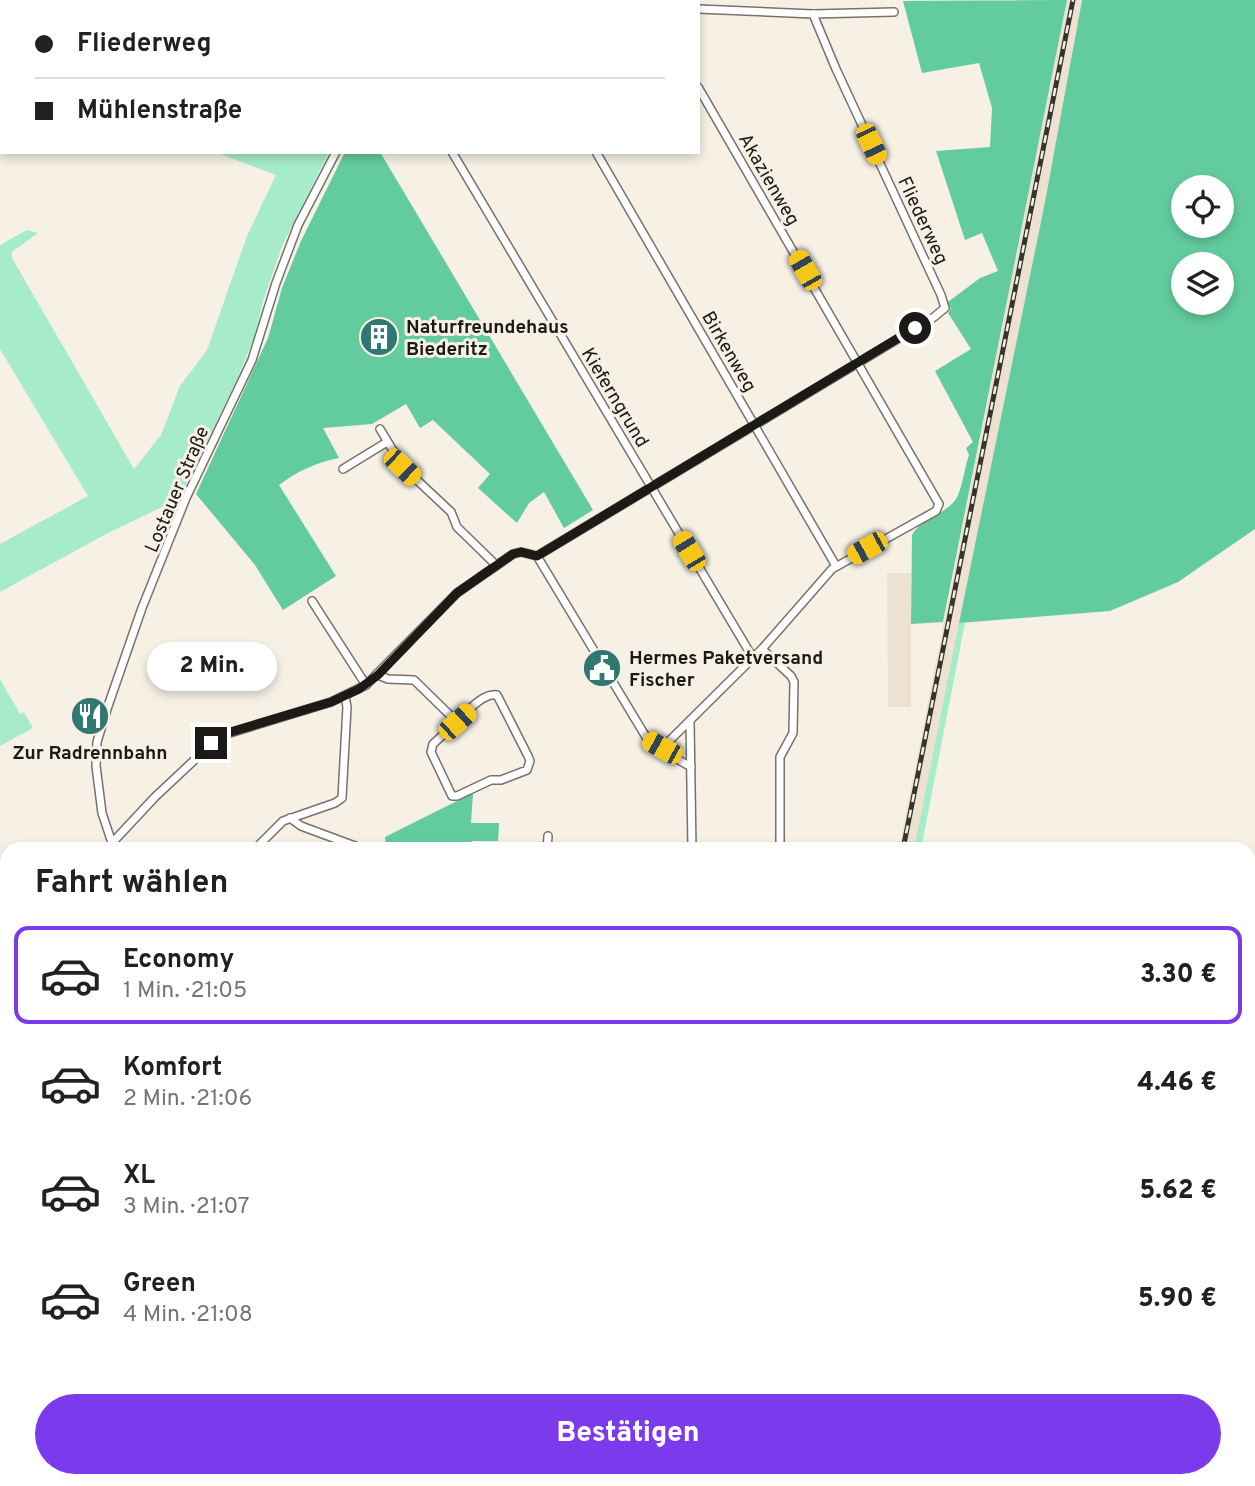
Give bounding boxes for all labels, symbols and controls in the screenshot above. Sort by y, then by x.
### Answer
text: Fliederweg [77,28,212,61]
text: Mühlenstraße [77,95,242,128]
car [853,121,890,167]
street label: Akazienweg [732,130,804,230]
street label: Fliederweg [891,173,953,269]
map controls [1171,175,1234,315]
button: locate [1171,175,1234,238]
car [786,247,825,293]
button: layers [1171,252,1234,315]
street label: Birkenweg [695,307,761,397]
route start [899,312,931,344]
building icon: Naturfreundehaus Biederitz [358,316,400,358]
place label: Naturfreundehaus Biederitz [406,316,569,362]
street label: Kieferngrund [575,344,653,452]
street label: Lostauer Straße [140,423,215,557]
car [380,445,425,489]
car [670,528,709,574]
car [844,529,891,567]
callout: 2 Min. [146,642,276,690]
public building icon: Hermes Paketversand Fischer [581,647,623,689]
place label: Hermes Paketversand Fischer [629,647,823,693]
text: 2 Min. [179,652,245,681]
restaurant icon: Zur Radrennbahn [69,695,111,737]
car [435,700,480,744]
route end [195,727,227,759]
car [639,729,686,767]
place label: Zur Radrennbahn [12,742,168,766]
text: Fahrt wählen [35,864,228,904]
icon: car [39,944,102,1007]
text: Economy [123,944,234,977]
text: 3.30 € [1140,959,1217,992]
text: 1 Min. · 21:05 [123,977,247,1006]
icon: car [39,1052,102,1115]
text: Komfort [123,1052,222,1085]
text: 4.46 € [1137,1067,1217,1100]
text: 2 Min. · 21:06 [123,1085,252,1114]
icon: car [39,1160,102,1223]
text: XL [123,1160,155,1193]
text: 5.62 € [1139,1175,1217,1208]
text: 3 Min. · 21:07 [123,1193,250,1222]
icon: car [39,1268,102,1331]
text: Green [123,1268,196,1301]
text: 5.90 € [1138,1283,1217,1316]
text: 4 Min. · 21:08 [123,1301,253,1330]
button: Bestätigen [35,1394,1221,1474]

